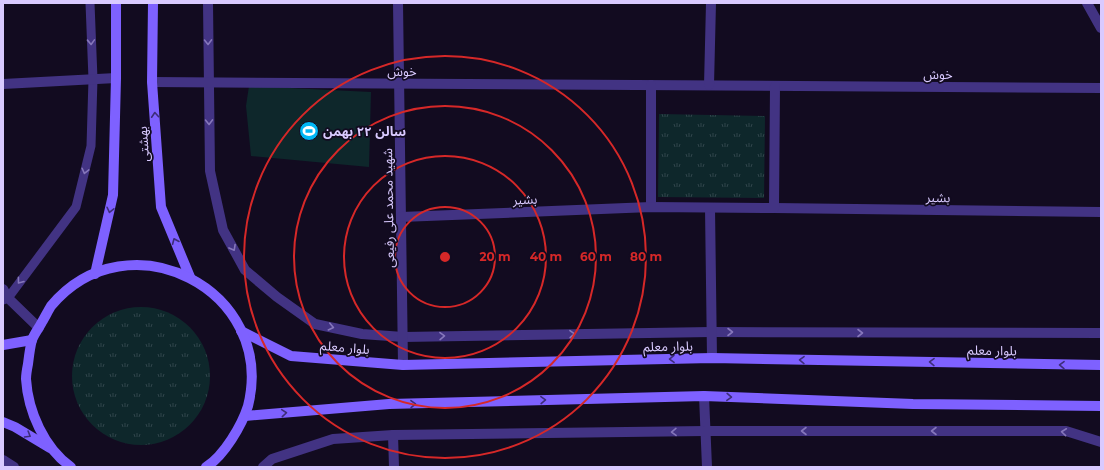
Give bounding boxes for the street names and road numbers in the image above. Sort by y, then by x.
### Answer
street label: خوش [387,63,417,80]
street label: خوش [923,66,953,83]
street label: بهشتی [134,126,153,162]
street label: شهید محمد علی رفیعی [379,148,398,268]
street label: بشیر [925,189,950,205]
street label: بشیر [511,191,538,208]
street label: بلوار معلم [319,337,370,360]
street label: بلوار معلم [643,338,693,357]
street label: بلوار معلم [967,342,1017,361]

